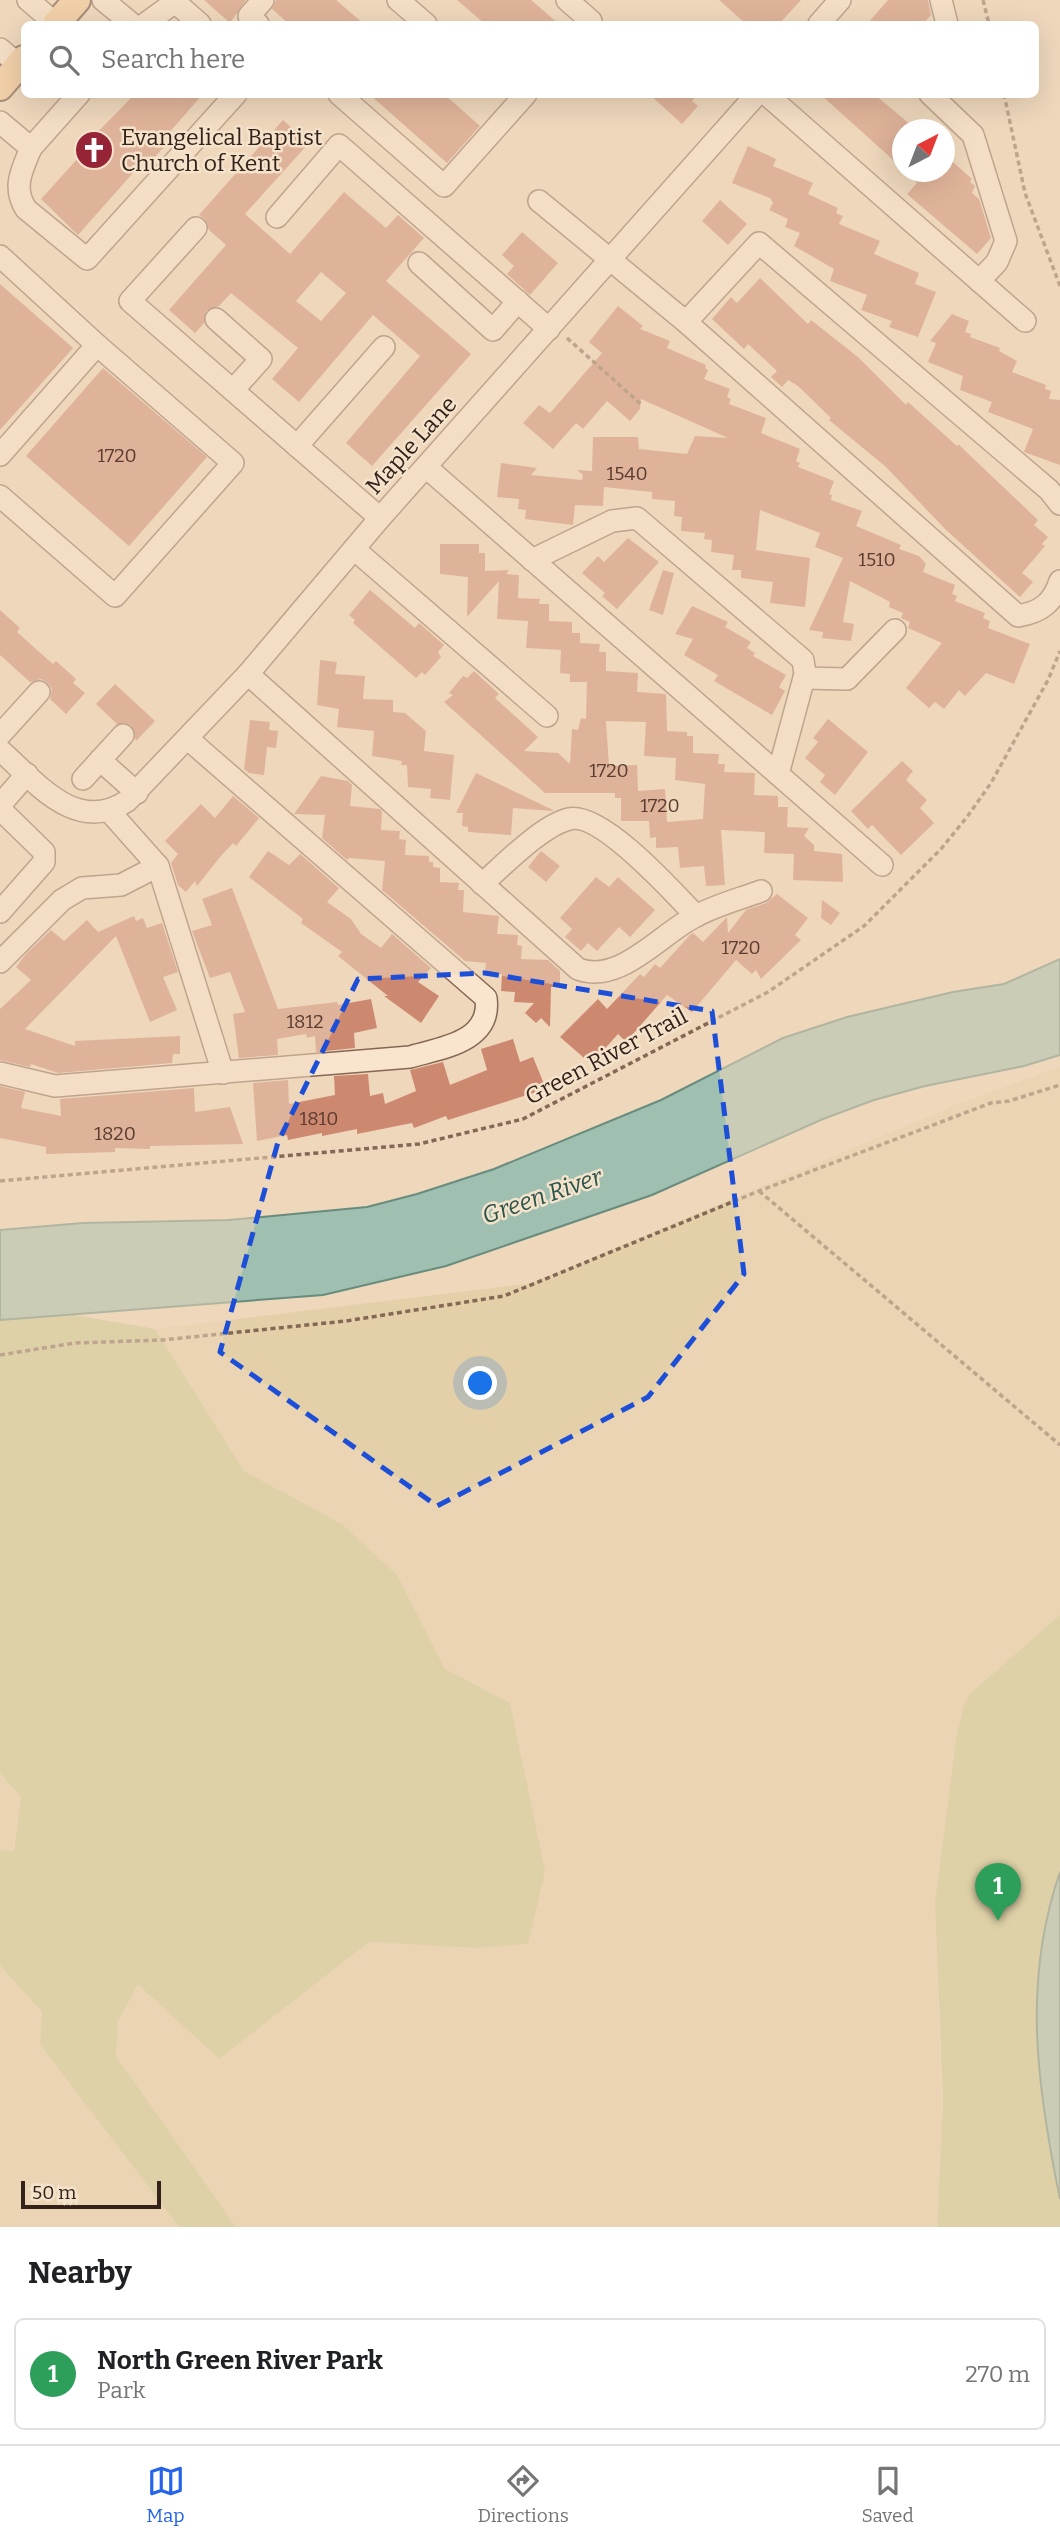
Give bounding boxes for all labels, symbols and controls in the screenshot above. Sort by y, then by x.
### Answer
search box [21,21,1039,98]
icon: search [45,41,83,79]
text: Search here [101,44,245,75]
north arrow [892,119,955,182]
place label: Evangelical Baptist Church of Kent [121,123,322,177]
church icon: Evangelical Baptist Church of Kent [73,129,115,171]
street label: Maple Lane [360,390,462,500]
house number: 1720 [97,444,137,467]
house number: 1540 [606,462,648,485]
house number: 1510 [858,548,896,571]
house number: 1720 [589,759,629,782]
house number: 1720 [640,794,680,817]
house number: 1720 [721,936,761,959]
street label: Green River Trail [520,1001,692,1111]
house number: 1812 [286,1010,324,1033]
house number: 1810 [299,1107,339,1130]
house number: 1820 [94,1122,136,1145]
water label: Green River [478,1162,607,1230]
your location [463,1366,497,1400]
pin: 1 [975,1863,1021,1921]
scale bar [21,2178,161,2210]
text: 50 m [32,2181,76,2204]
text: Nearby [28,2255,132,2291]
text: North Green River Park [97,2345,383,2376]
text: 1 [48,2360,58,2388]
text: 270 m [965,2360,1030,2388]
text: Park [97,2376,146,2404]
tab: Map [146,2462,185,2527]
tab: Directions [477,2462,569,2527]
tab: Saved [861,2462,914,2527]

